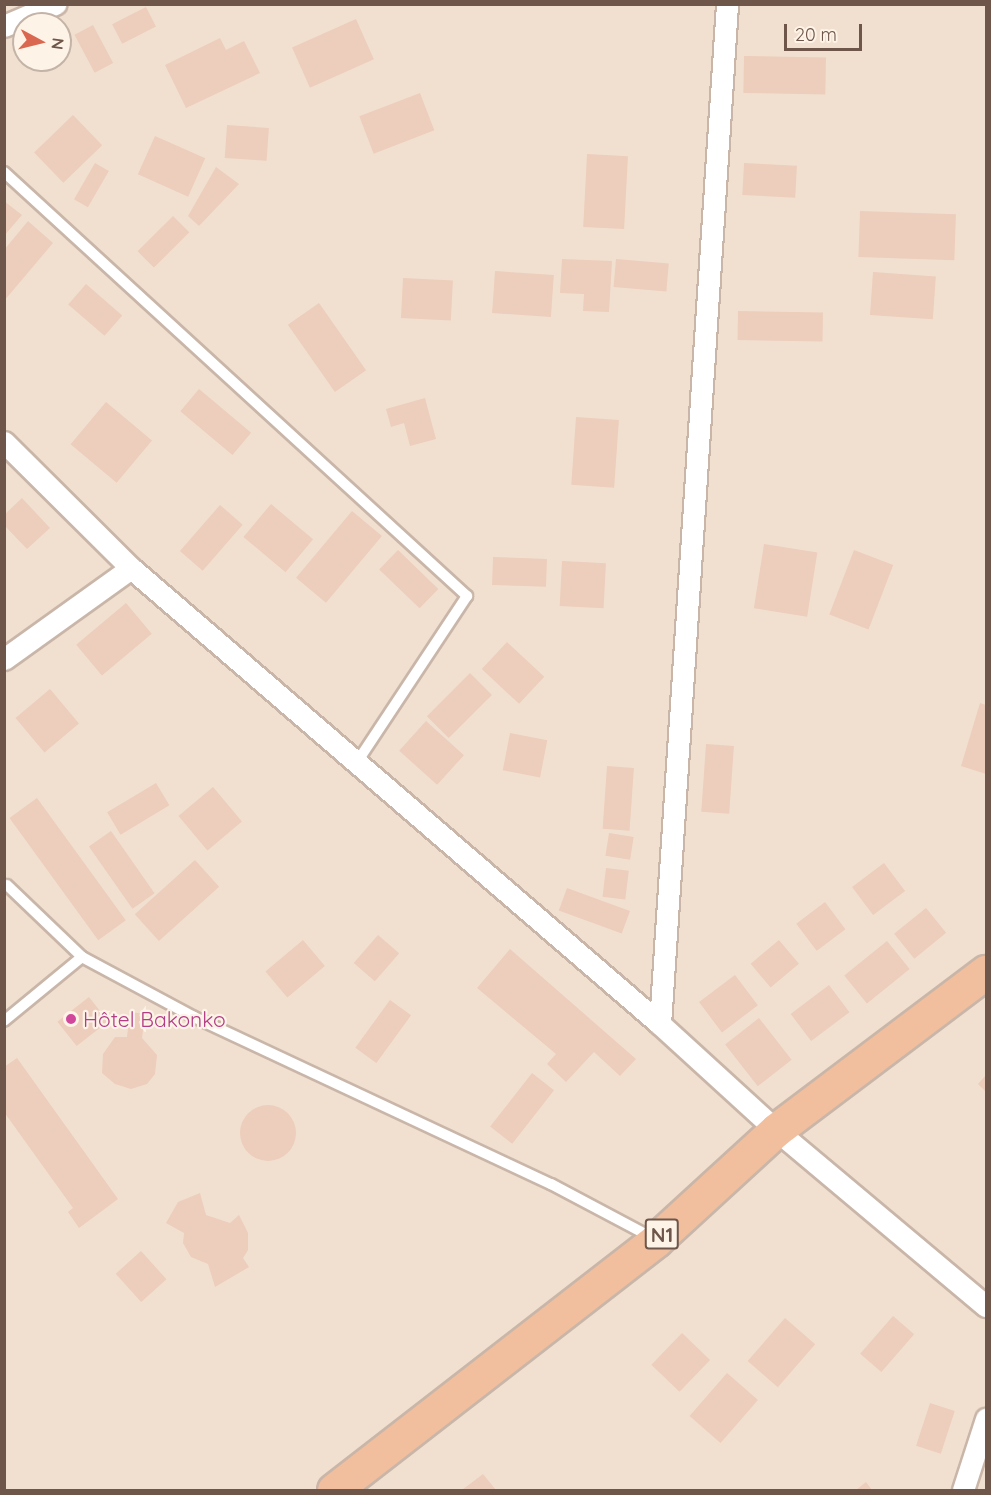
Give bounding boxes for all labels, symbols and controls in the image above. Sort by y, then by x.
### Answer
north arrow [12,12,72,72]
scale bar [787,12,865,50]
text: 20 m [795,23,837,46]
text: N [47,37,69,51]
place label: Hôtel Bakonko [83,1006,226,1032]
marker: Hôtel Bakonko [64,1012,78,1026]
road number: N1 [644,1217,680,1251]

